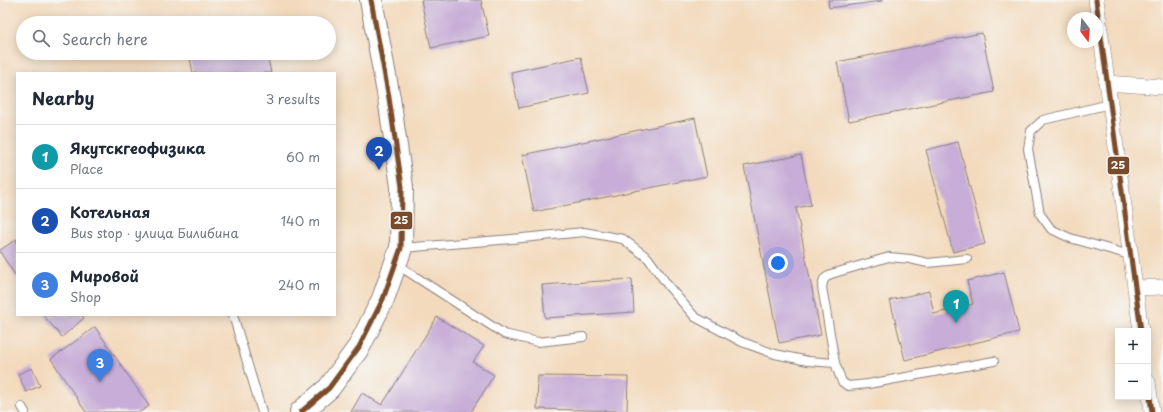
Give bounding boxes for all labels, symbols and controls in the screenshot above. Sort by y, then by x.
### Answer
north arrow [1067,12,1103,48]
search box [16,16,336,60]
icon: search [30,27,52,49]
text: Search here [62,27,148,50]
text: Nearby [32,85,94,111]
text: 3 results [266,89,320,108]
text: Якутскгеофизика [70,136,206,159]
pin: 2 [366,137,392,170]
text: 1 [42,147,48,166]
text: 60 m [286,147,320,166]
line badge: 25 [1107,156,1130,175]
text: 25 [1111,156,1125,173]
text: Place [70,159,103,178]
text: Котельная [70,200,150,223]
text: 2 [40,211,50,230]
text: 140 m [281,211,320,230]
line badge: 25 [390,211,413,230]
text: 25 [394,211,408,228]
text: Bus stop · улица Билибина [70,223,239,242]
your location [768,253,788,273]
text: Мировой [70,264,139,287]
text: 3 [41,275,49,294]
text: 240 m [278,275,320,294]
text: Shop [70,287,101,306]
pin: 1 [943,290,969,323]
map controls [1115,328,1151,400]
button: + [1115,328,1151,364]
pin: 3 [87,349,113,382]
button: − [1115,364,1151,400]

